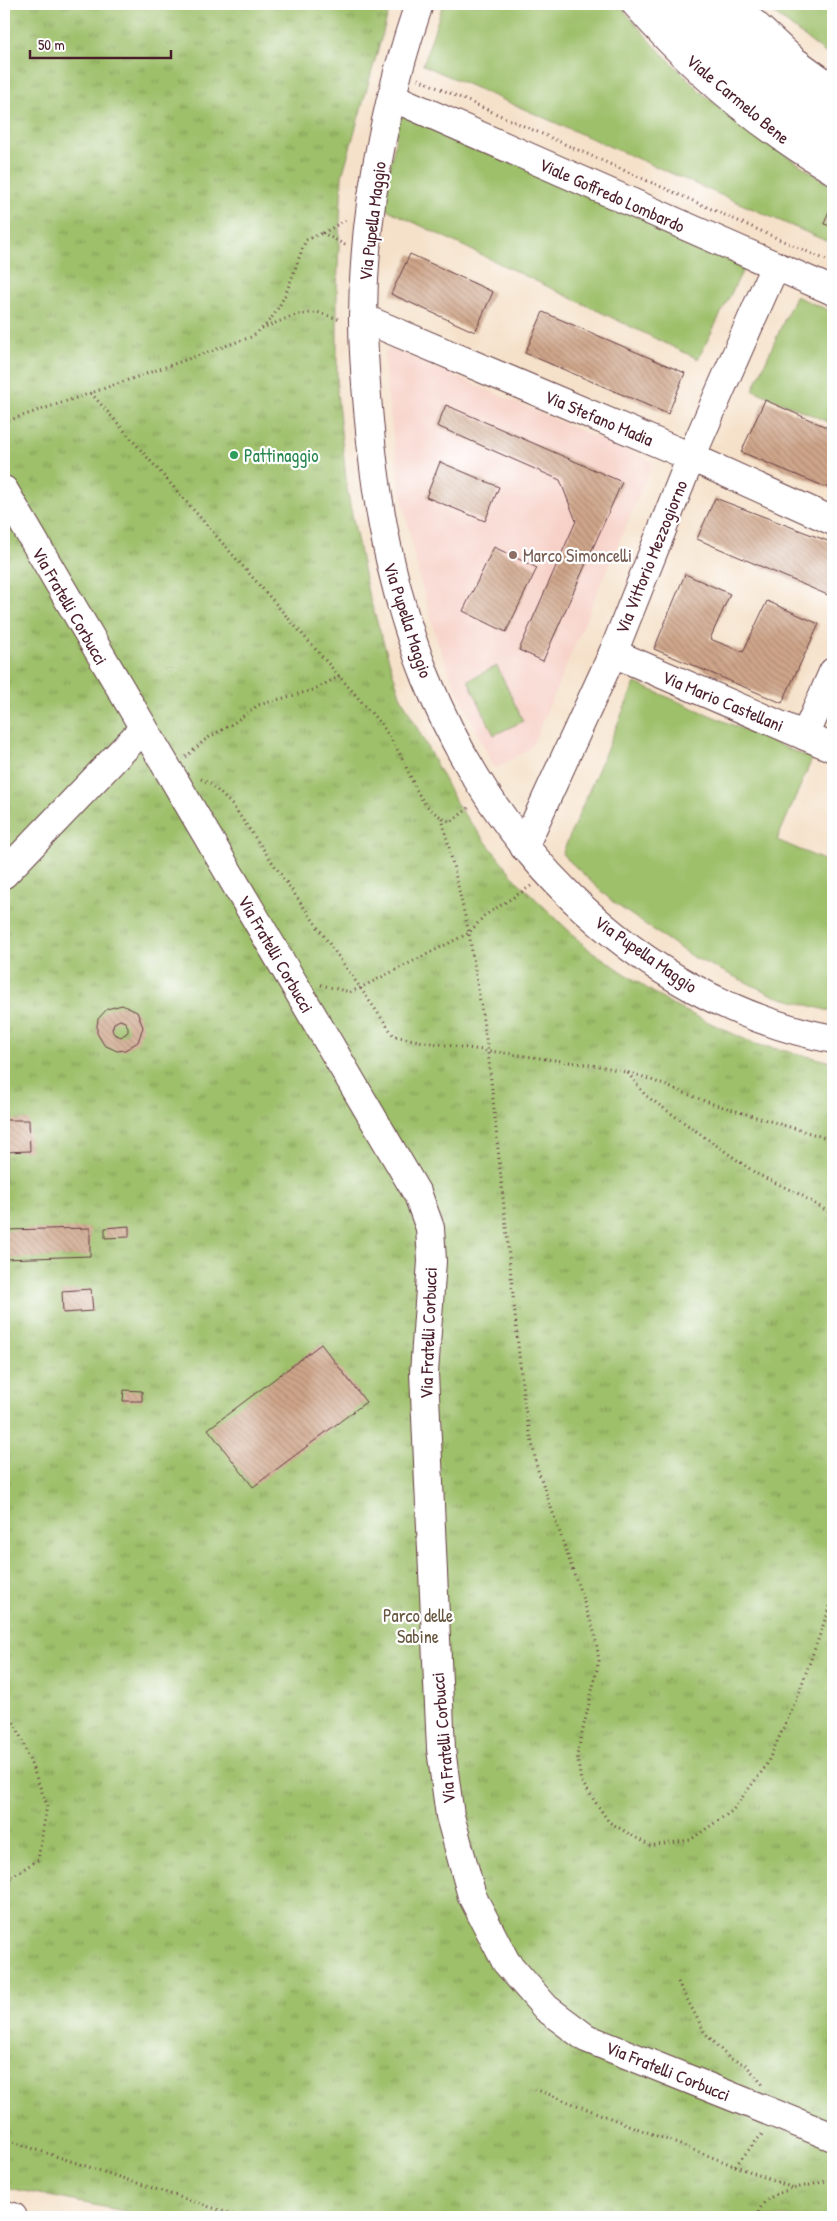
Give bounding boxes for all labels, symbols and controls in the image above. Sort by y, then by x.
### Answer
scale bar [30,28,171,60]
text: 50 m [38,34,65,55]
street label: Viale Carmelo Bene [681,48,795,150]
street label: Viale Goffredo Lombardo [535,152,689,238]
street label: Via Pupella Maggio [352,160,392,282]
street label: Via Stefano Madia [541,384,657,452]
place label: Pattinaggio [244,443,319,468]
marker: Pattinaggio [228,449,240,461]
street label: Via Vittorio Mezzogiorno [609,476,693,638]
street label: Via Fratelli Corbucci [26,543,114,669]
place label: Marco Simoncelli [523,543,632,568]
marker: Marco Simoncelli [507,549,519,561]
street label: Via Pupella Maggio [378,559,438,681]
street label: Via Mario Castellani [658,664,788,738]
street label: Via Fratelli Corbucci [232,891,320,1017]
street label: Via Pupella Maggio [590,909,702,999]
street label: Via Fratelli Corbucci [413,1267,443,1399]
park label: Parco delle Sabine [383,1603,453,1649]
street label: Via Fratelli Corbucci [425,1671,461,1805]
street label: Via Fratelli Corbucci [602,2035,734,2107]

